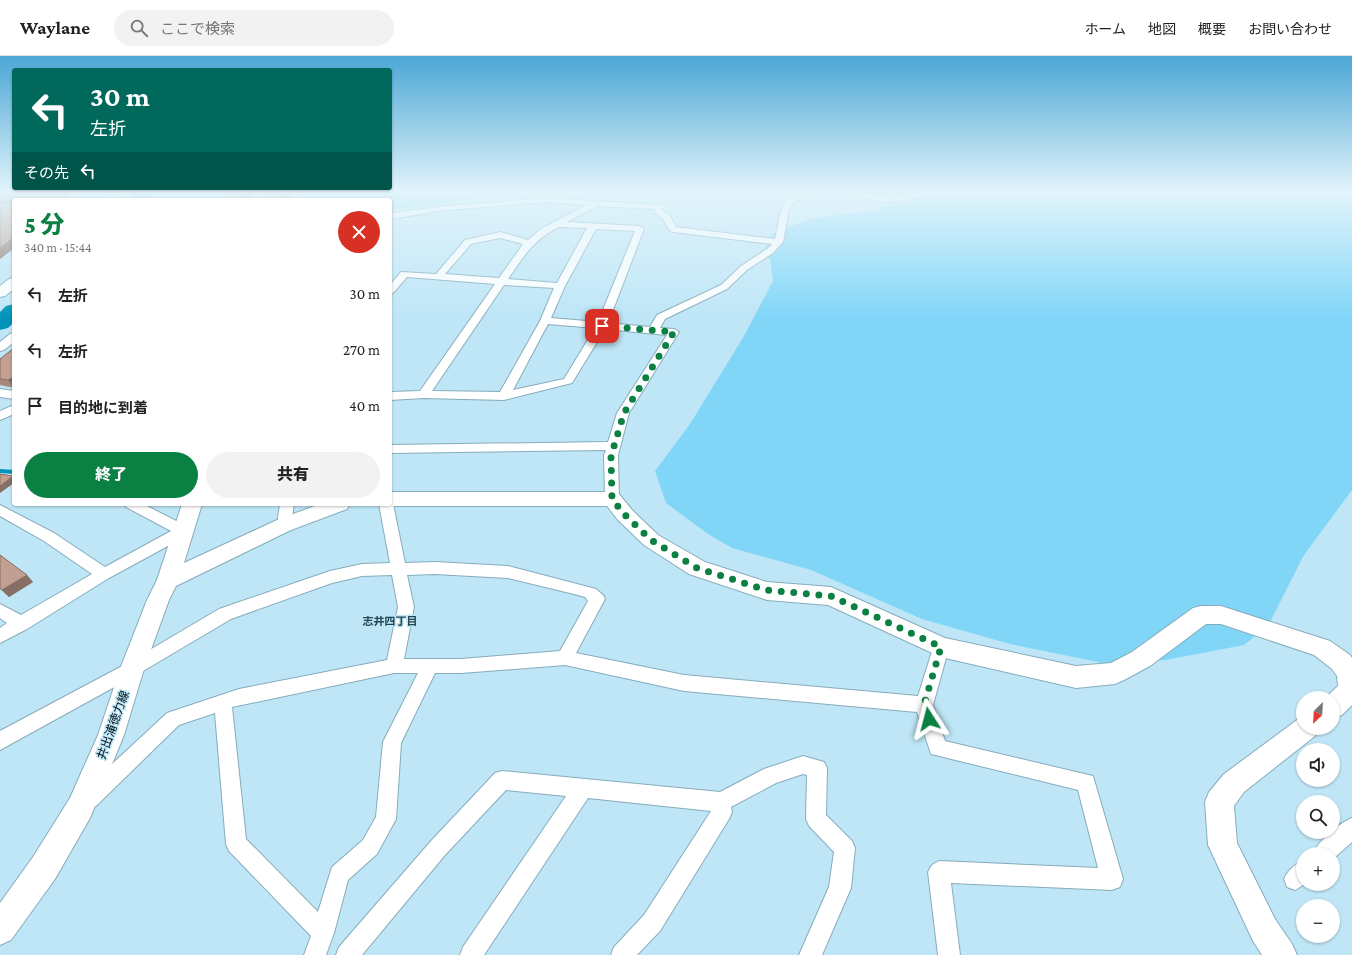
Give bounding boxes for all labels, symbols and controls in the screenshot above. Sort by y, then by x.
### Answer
search box [114,10,394,46]
text: Waylane [20,17,90,38]
icon: search [128,17,150,39]
text: ここで検索 [160,21,235,37]
text: ホーム [1084,21,1126,37]
text: 地図 [1148,21,1176,37]
text: 概要 [1198,21,1226,37]
text: お問い合わせ [1248,21,1332,37]
text: 30 m [90,81,150,112]
icon: left [24,84,76,136]
text: 左折 [90,119,126,139]
icon: left [77,160,99,182]
text: その先 [24,165,69,181]
text: 5 分 [24,211,65,238]
button: close [338,211,380,253]
text: 340 m · 15:44 [24,240,92,255]
icon: left [24,283,46,305]
text: 30 m [350,286,380,302]
text: 左折 [58,288,88,304]
pin [585,309,619,343]
icon: arrive [591,315,613,337]
icon: left [24,339,46,361]
text: 270 m [343,342,380,358]
text: 左折 [58,344,88,360]
icon: arrive [24,395,46,417]
text: 40 m [349,398,380,414]
text: 目的地に到着 [58,400,148,416]
button: 終了 [24,452,198,498]
button: 共有 [206,452,380,498]
district label: 志井四丁目 [363,615,418,627]
street label: 井出浦徳力線 [94,689,132,761]
north arrow [1296,691,1340,735]
map controls [1296,691,1340,943]
position arrow [908,698,950,740]
button: sound [1296,743,1340,787]
button: search [1296,795,1340,839]
button: + [1296,847,1340,891]
button: − [1296,899,1340,943]

